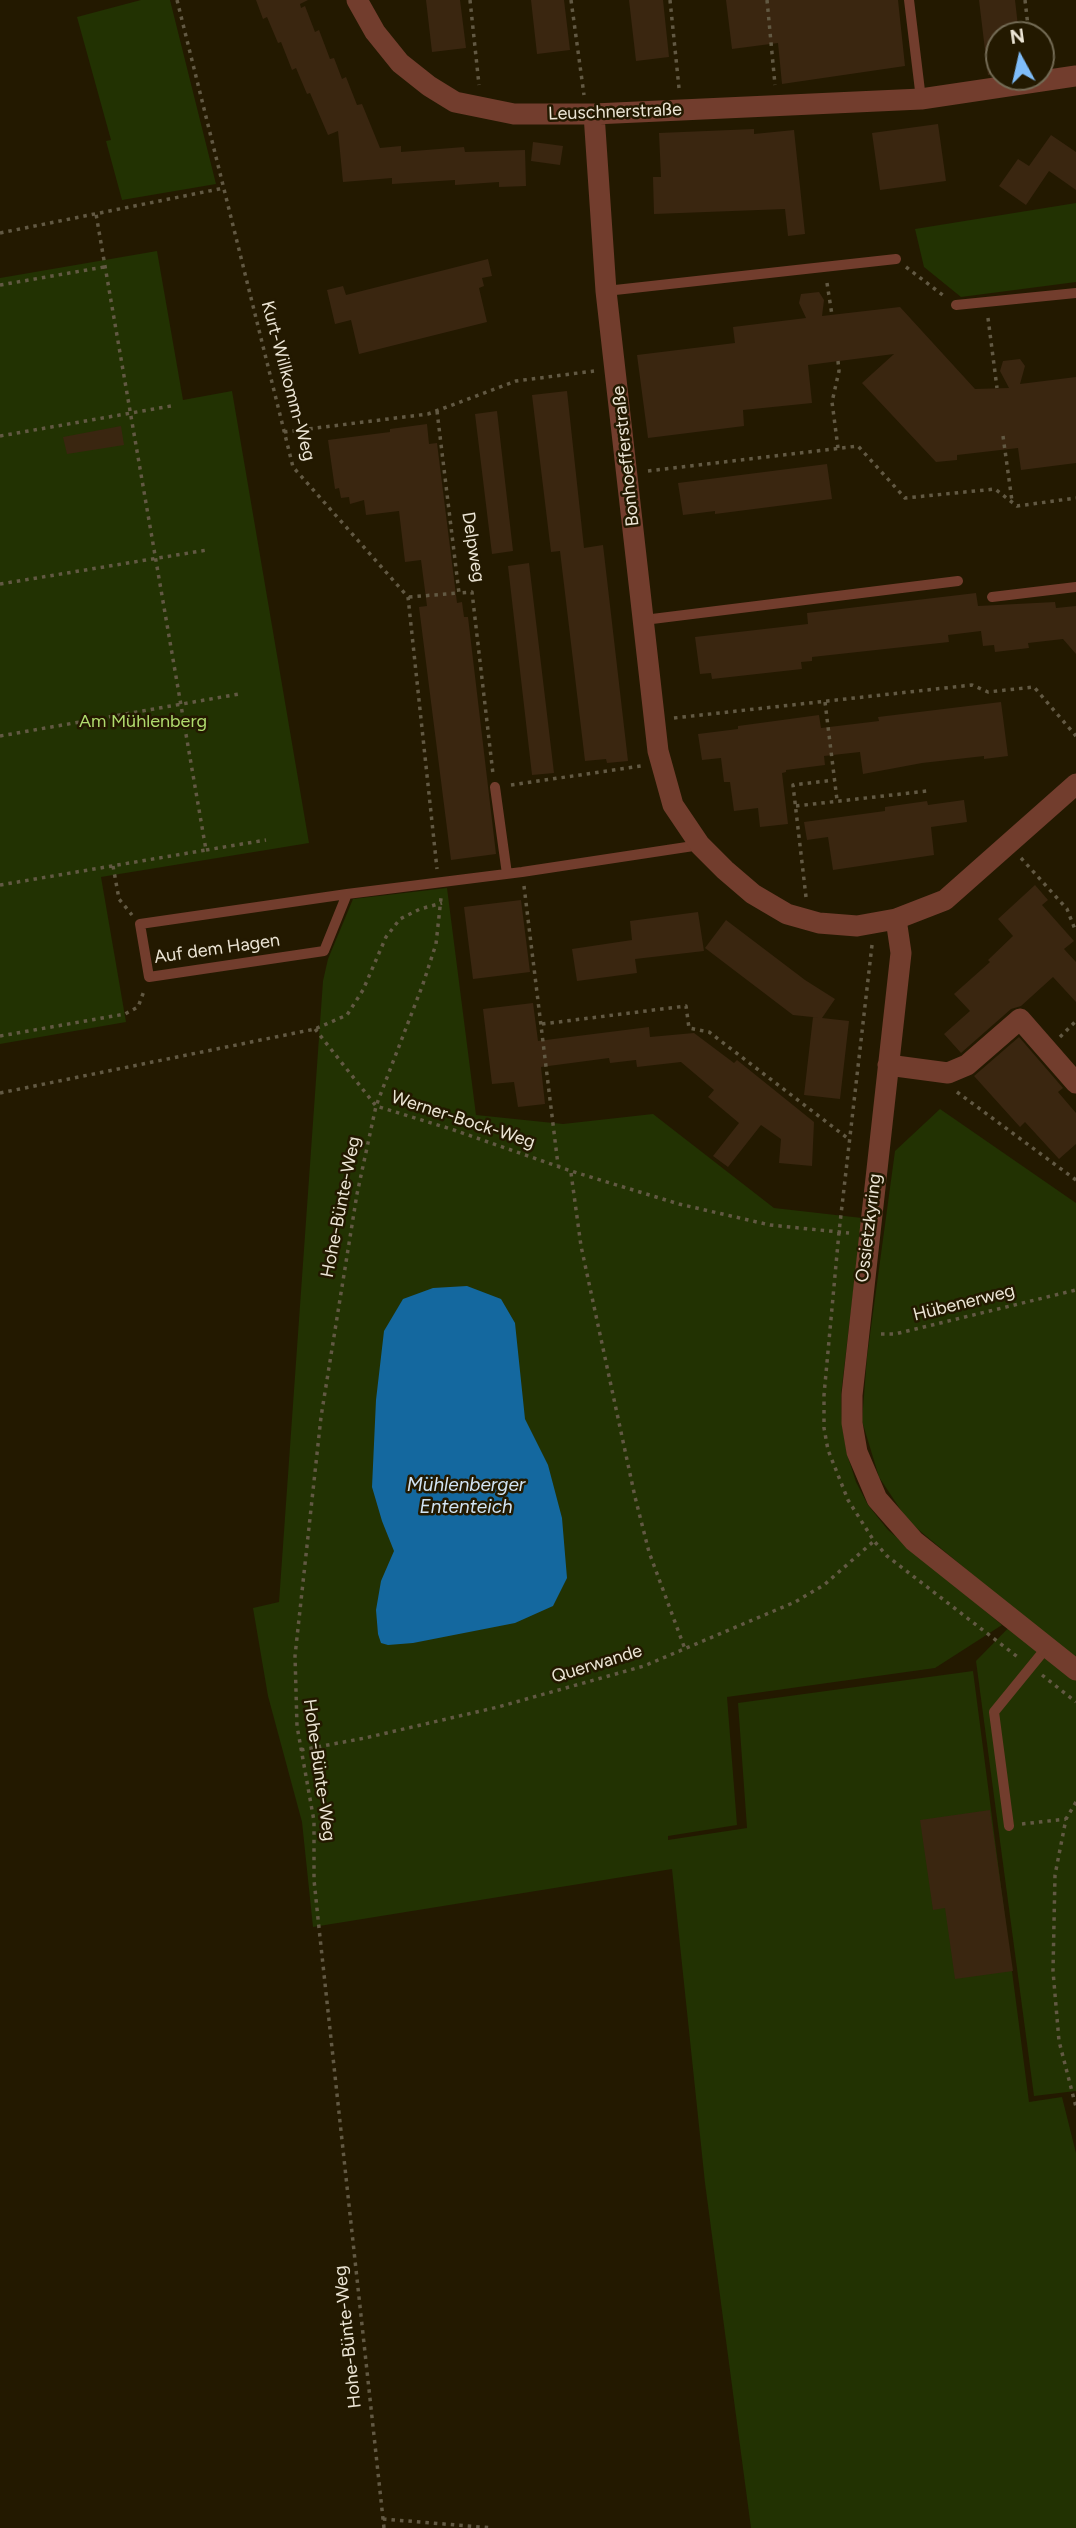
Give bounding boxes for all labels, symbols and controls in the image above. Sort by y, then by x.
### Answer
north arrow [985,21,1055,91]
text: N [1008,24,1026,49]
street label: Leuschnerstraße [548,99,682,125]
street label: Kurt-Willkomm-Weg [256,299,320,463]
street label: Bonhoefferstraße [608,385,644,527]
street label: Delpweg [457,510,489,584]
park label: Am Mühlenberg [79,711,207,733]
street label: Auf dem Hagen [153,929,281,969]
street label: Werner-Bock-Weg [388,1087,538,1153]
street label: Hohe-Bünte-Weg [317,1135,365,1279]
street label: Ossietzkyring [852,1172,886,1284]
street label: Hübenerweg [911,1280,1017,1326]
water label: Mühlenberger Ententeich [407,1474,525,1518]
street label: Querwande [549,1640,645,1688]
street label: Hohe-Bünte-Weg [298,1697,340,1843]
street label: Hohe-Bünte-Weg [330,2265,366,2409]

